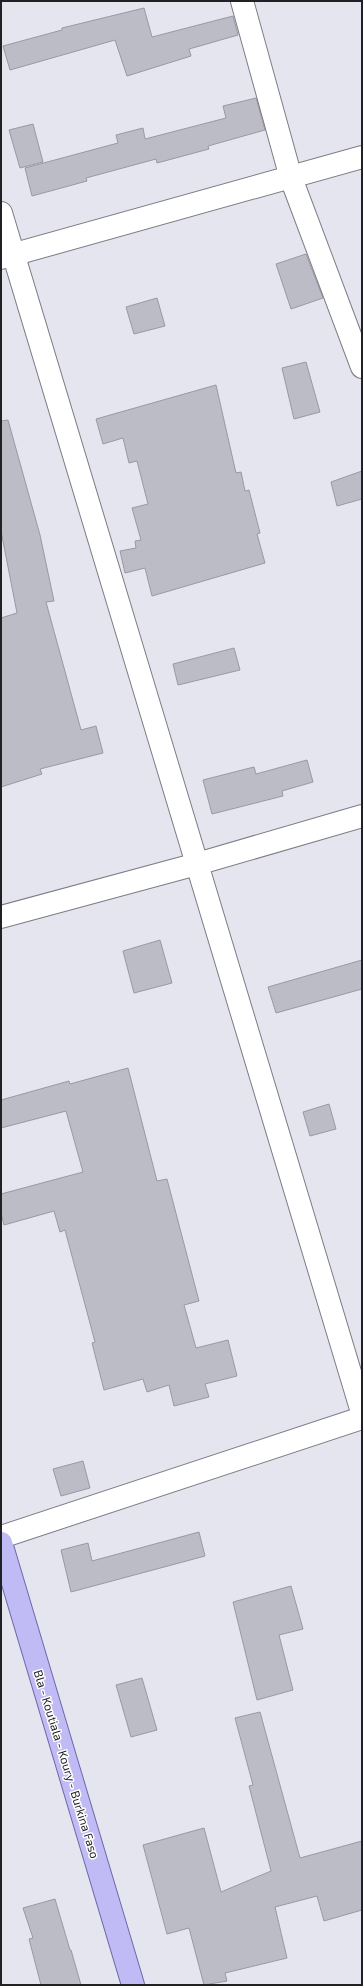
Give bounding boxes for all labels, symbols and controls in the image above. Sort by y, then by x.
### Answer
street label: Bla - Koutiala - Koury - Burkina Faso [32,1668,102,1860]

